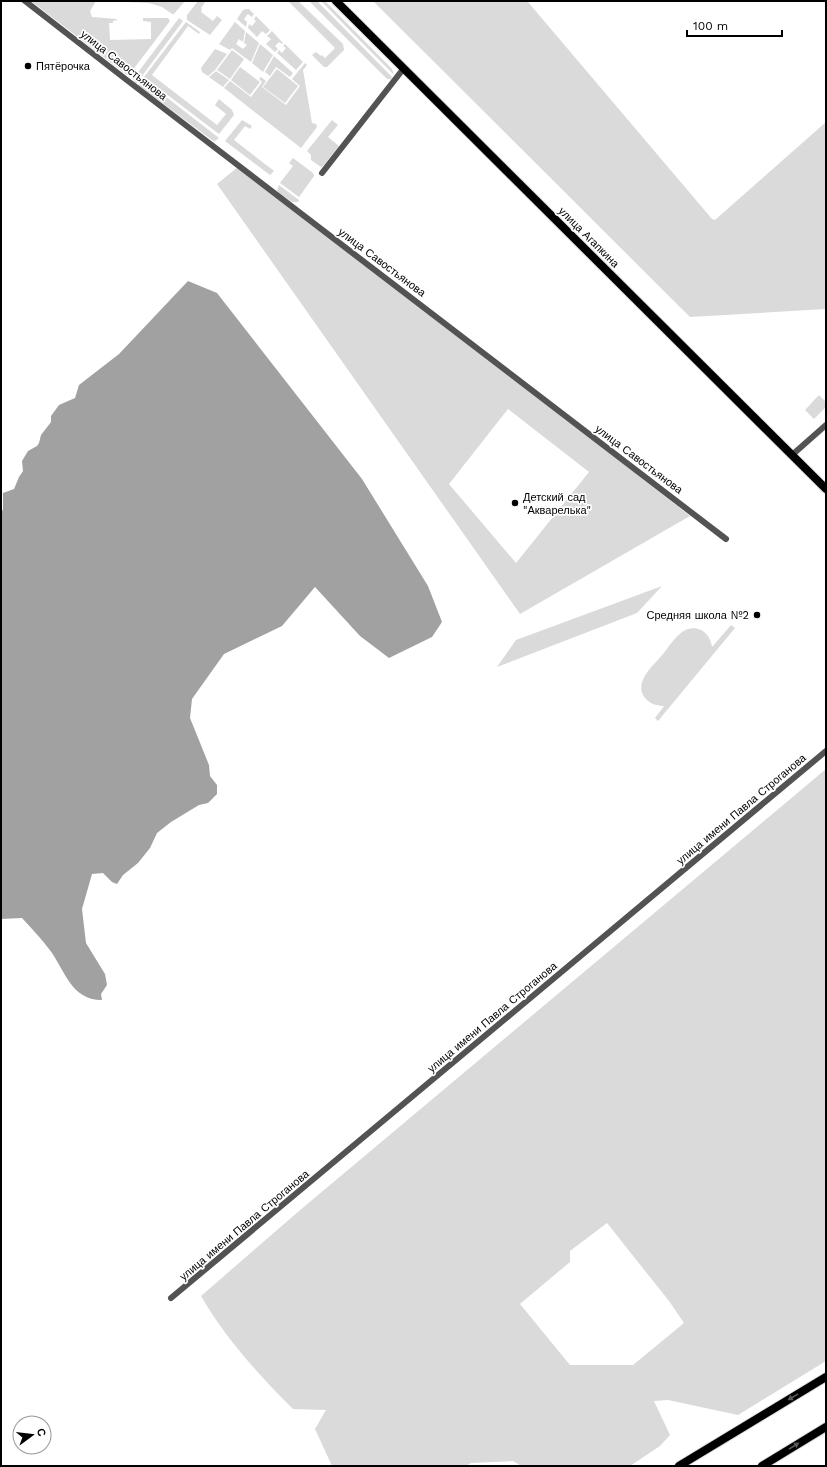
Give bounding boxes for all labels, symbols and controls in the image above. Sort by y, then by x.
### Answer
scale bar [687,12,782,38]
text: 100 m [693,19,728,33]
street label: улица Савостьянова [78,28,170,104]
place label: Пятёрочка [36,60,91,73]
marker: Пятёрочка [23,61,33,71]
street label: улица Агапкина [556,204,622,271]
street label: улица Савостьянова [335,225,429,300]
street label: улица Савостьянова [592,422,686,497]
place label: Детский сад "Акварелька" [523,491,591,517]
marker: Детский сад "Акварелька" [510,498,520,508]
place label: Средняя школа №2 [647,609,749,622]
marker: Средняя школа №2 [752,610,762,620]
street label: улица имени Павла Строганова [674,751,809,867]
street label: улица имени Павла Строганова [425,959,560,1075]
street label: улица имени Павла Строганова [177,1167,312,1283]
one-way arrow [787,1393,799,1400]
north arrow [12,1415,52,1455]
text: С [34,1427,48,1438]
one-way arrow [788,1443,800,1450]

